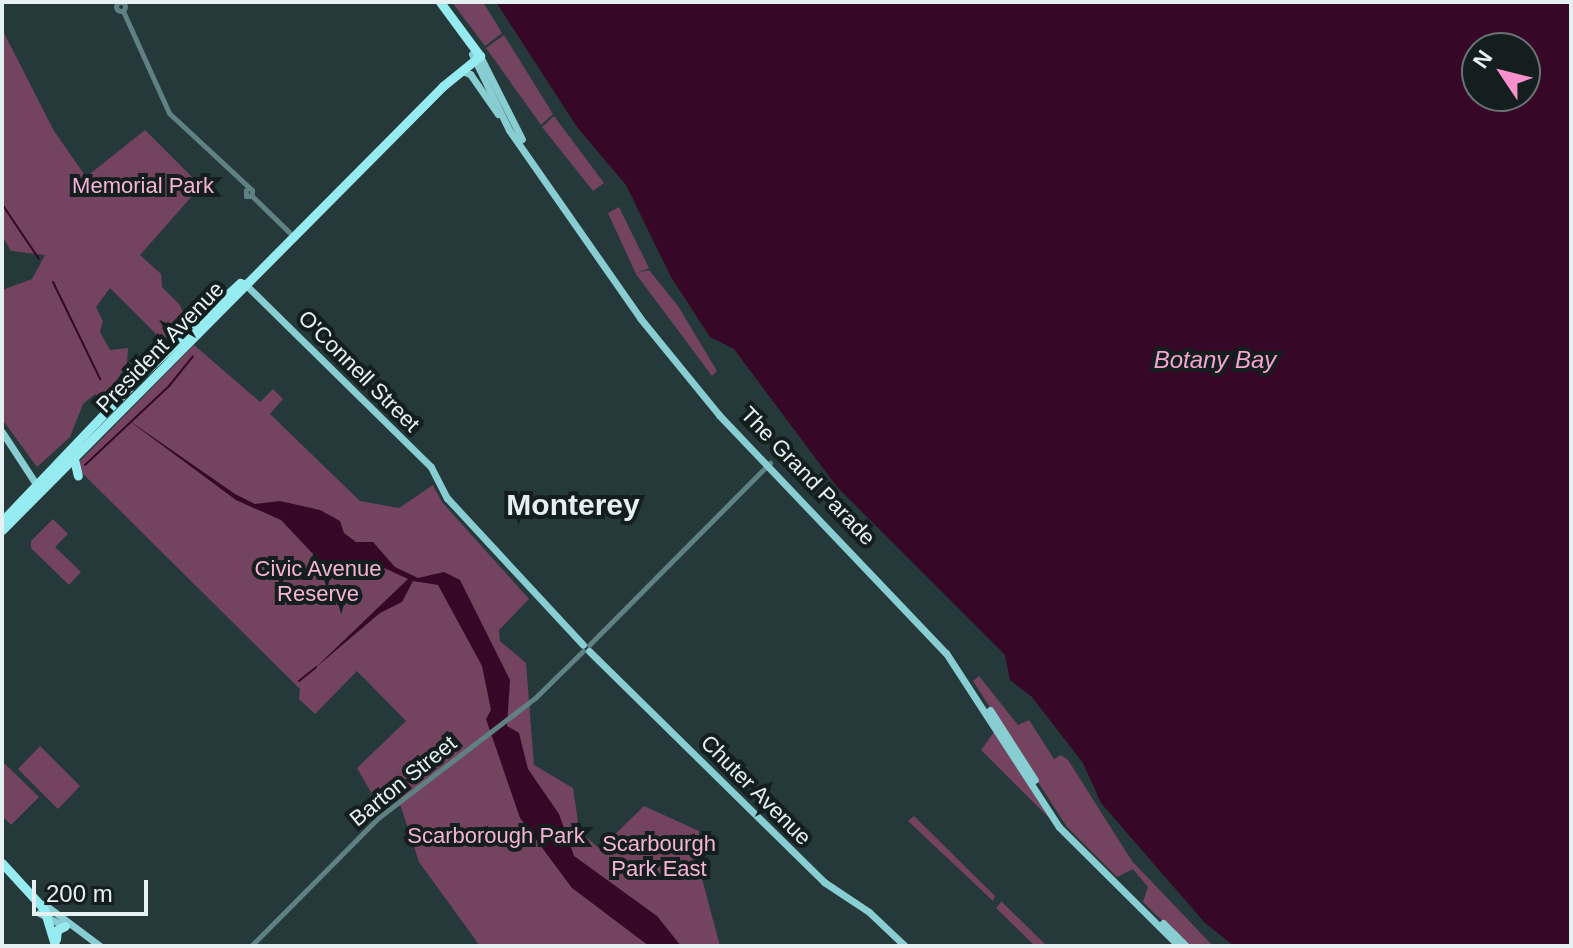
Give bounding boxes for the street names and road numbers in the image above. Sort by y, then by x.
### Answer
street label: President Avenue [90,276,230,418]
street label: O'Connell Street [293,305,425,437]
street label: The Grand Parade [735,401,881,551]
street label: Chuter Avenue [695,729,817,851]
street label: Barton Street [344,730,462,832]

